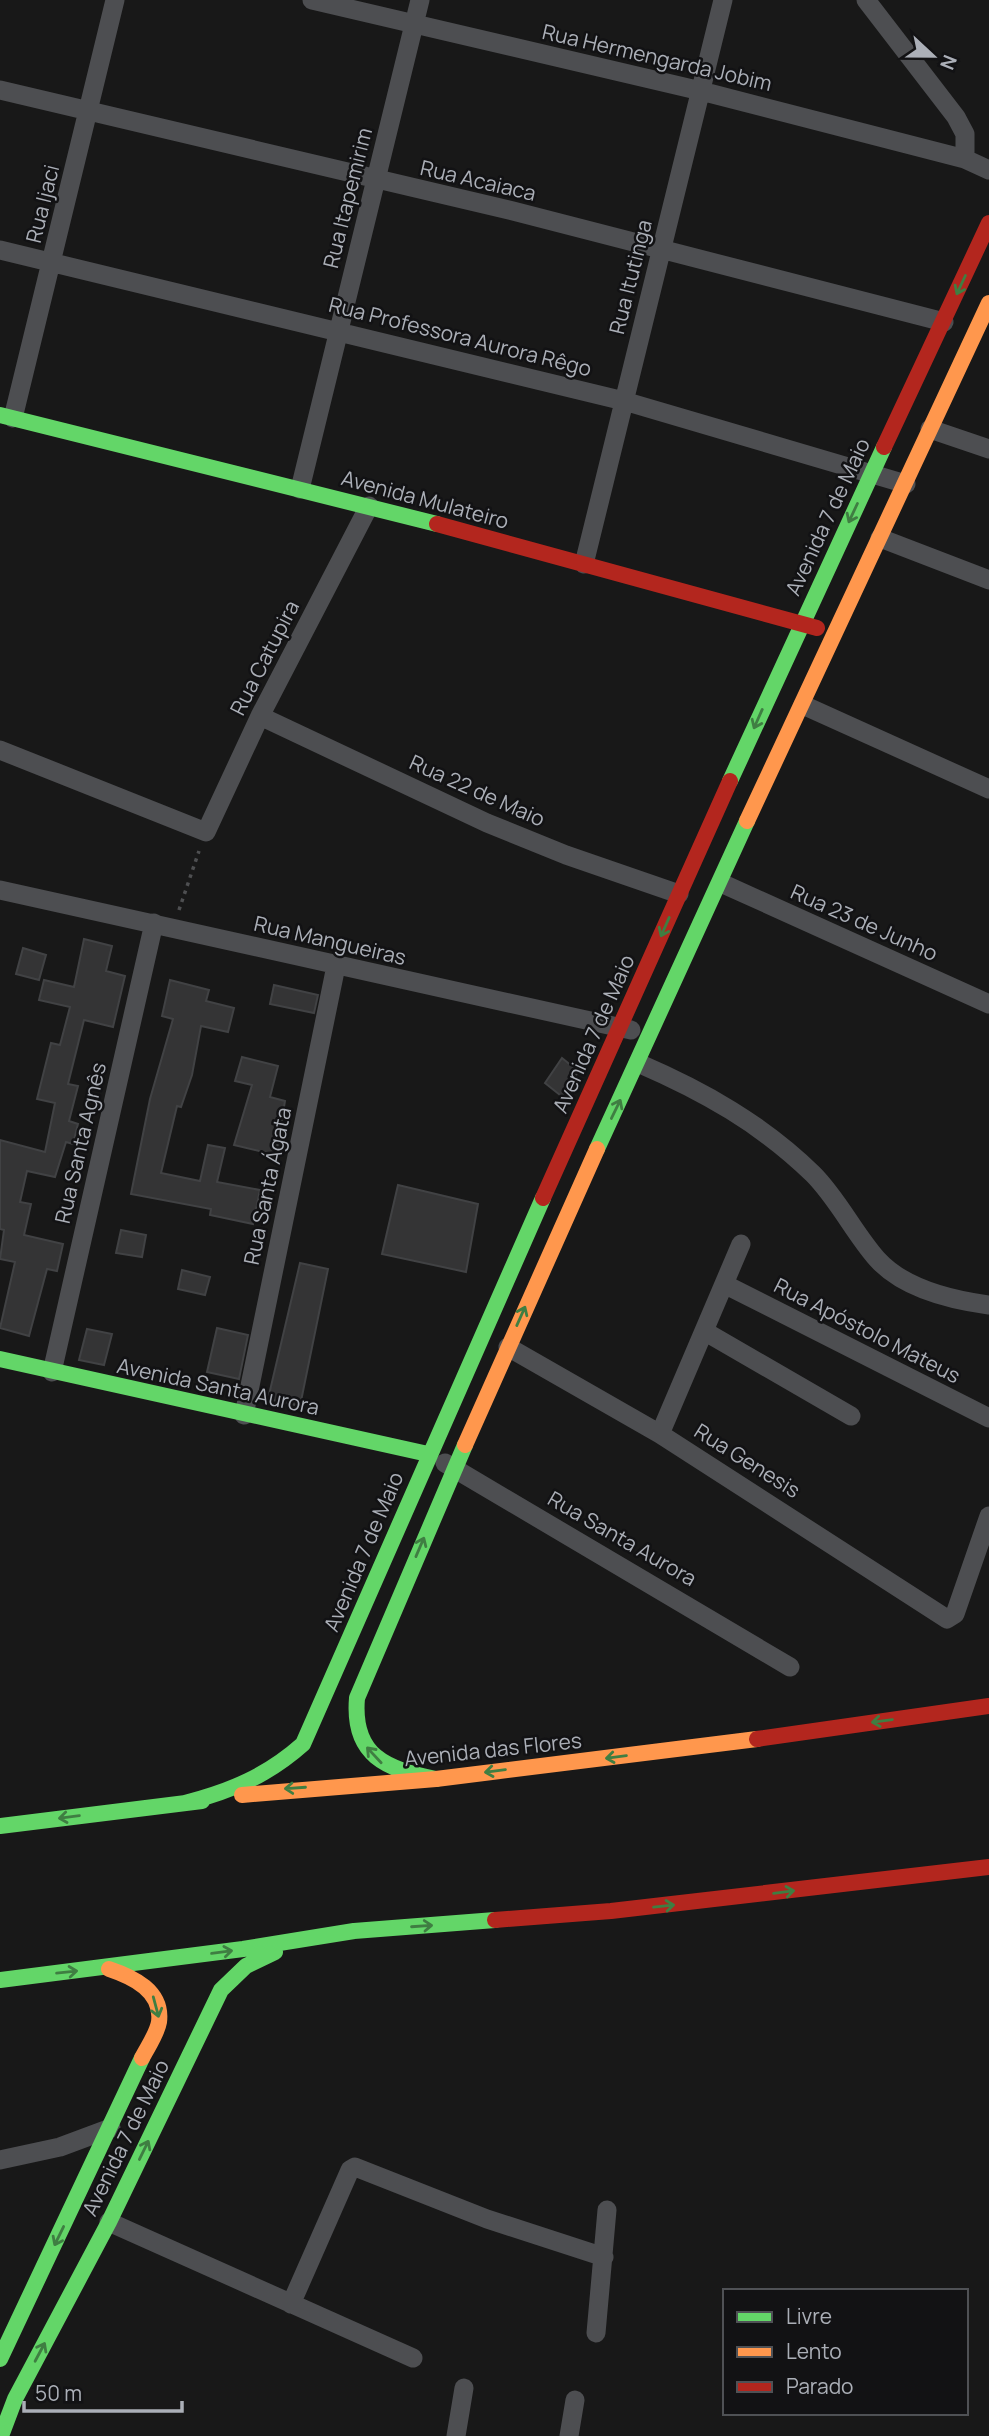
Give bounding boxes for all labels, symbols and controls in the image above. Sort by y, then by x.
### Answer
street label: Rua Hermengarda Jobim [540,17,775,97]
north arrow [898,21,968,91]
text: N [934,51,963,74]
street label: Rua Itapemirim [316,125,378,271]
street label: Rua Acaiaca [418,153,539,207]
street label: Rua Ijaci [19,162,65,246]
street label: Rua Itutinga [602,216,658,337]
one-way arrow [954,274,967,295]
street label: Rua Professora Aurora Rêgo [326,290,595,382]
street label: Avenida 7 de Maio [778,433,876,600]
street label: Avenida Mulateiro [339,463,512,535]
one-way arrow [846,502,859,523]
street label: Rua Catupira [223,595,305,720]
one-way arrow [751,708,764,729]
street label: Rua 22 de Maio [405,748,549,832]
street label: Rua 23 de Junho [787,877,942,967]
street label: Rua Mangueiras [251,909,409,971]
one-way arrow [658,916,671,937]
street label: Avenida 7 de Maio [546,950,641,1117]
street label: Rua Santa Agnês [48,1060,112,1226]
one-way arrow [610,1099,623,1120]
street label: Rua Santa Ágata [237,1104,297,1267]
street label: Rua Apóstolo Mateus [769,1271,965,1389]
one-way arrow [515,1306,528,1327]
street label: Avenida Santa Aurora [115,1351,322,1421]
street label: Rua Genesis [689,1416,806,1504]
street label: Avenida 7 de Maio [317,1468,409,1636]
street label: Rua Santa Aurora [543,1484,702,1592]
one-way arrow [414,1536,427,1558]
one-way arrow [872,1715,894,1728]
street label: Avenida das Flores [403,1726,583,1772]
one-way arrow [366,1746,382,1764]
one-way arrow [605,1750,628,1763]
one-way arrow [484,1765,507,1778]
one-way arrow [283,1782,306,1795]
one-way arrow [58,1811,81,1824]
one-way arrow [773,1885,795,1898]
one-way arrow [652,1899,675,1912]
one-way arrow [410,1919,433,1932]
one-way arrow [210,1946,233,1959]
one-way arrow [55,1966,78,1979]
one-way arrow [150,1995,163,2017]
street label: Avenida 7 de Maio [75,2055,175,2220]
one-way arrow [138,2140,151,2161]
one-way arrow [52,2225,66,2246]
legend [723,2289,968,2415]
text: Livre [786,2302,832,2330]
text: Lento [786,2337,842,2365]
one-way arrow [34,2342,47,2363]
scale bar [24,2370,182,2414]
text: Parado [786,2372,854,2400]
text: 50 m [35,2379,82,2407]

